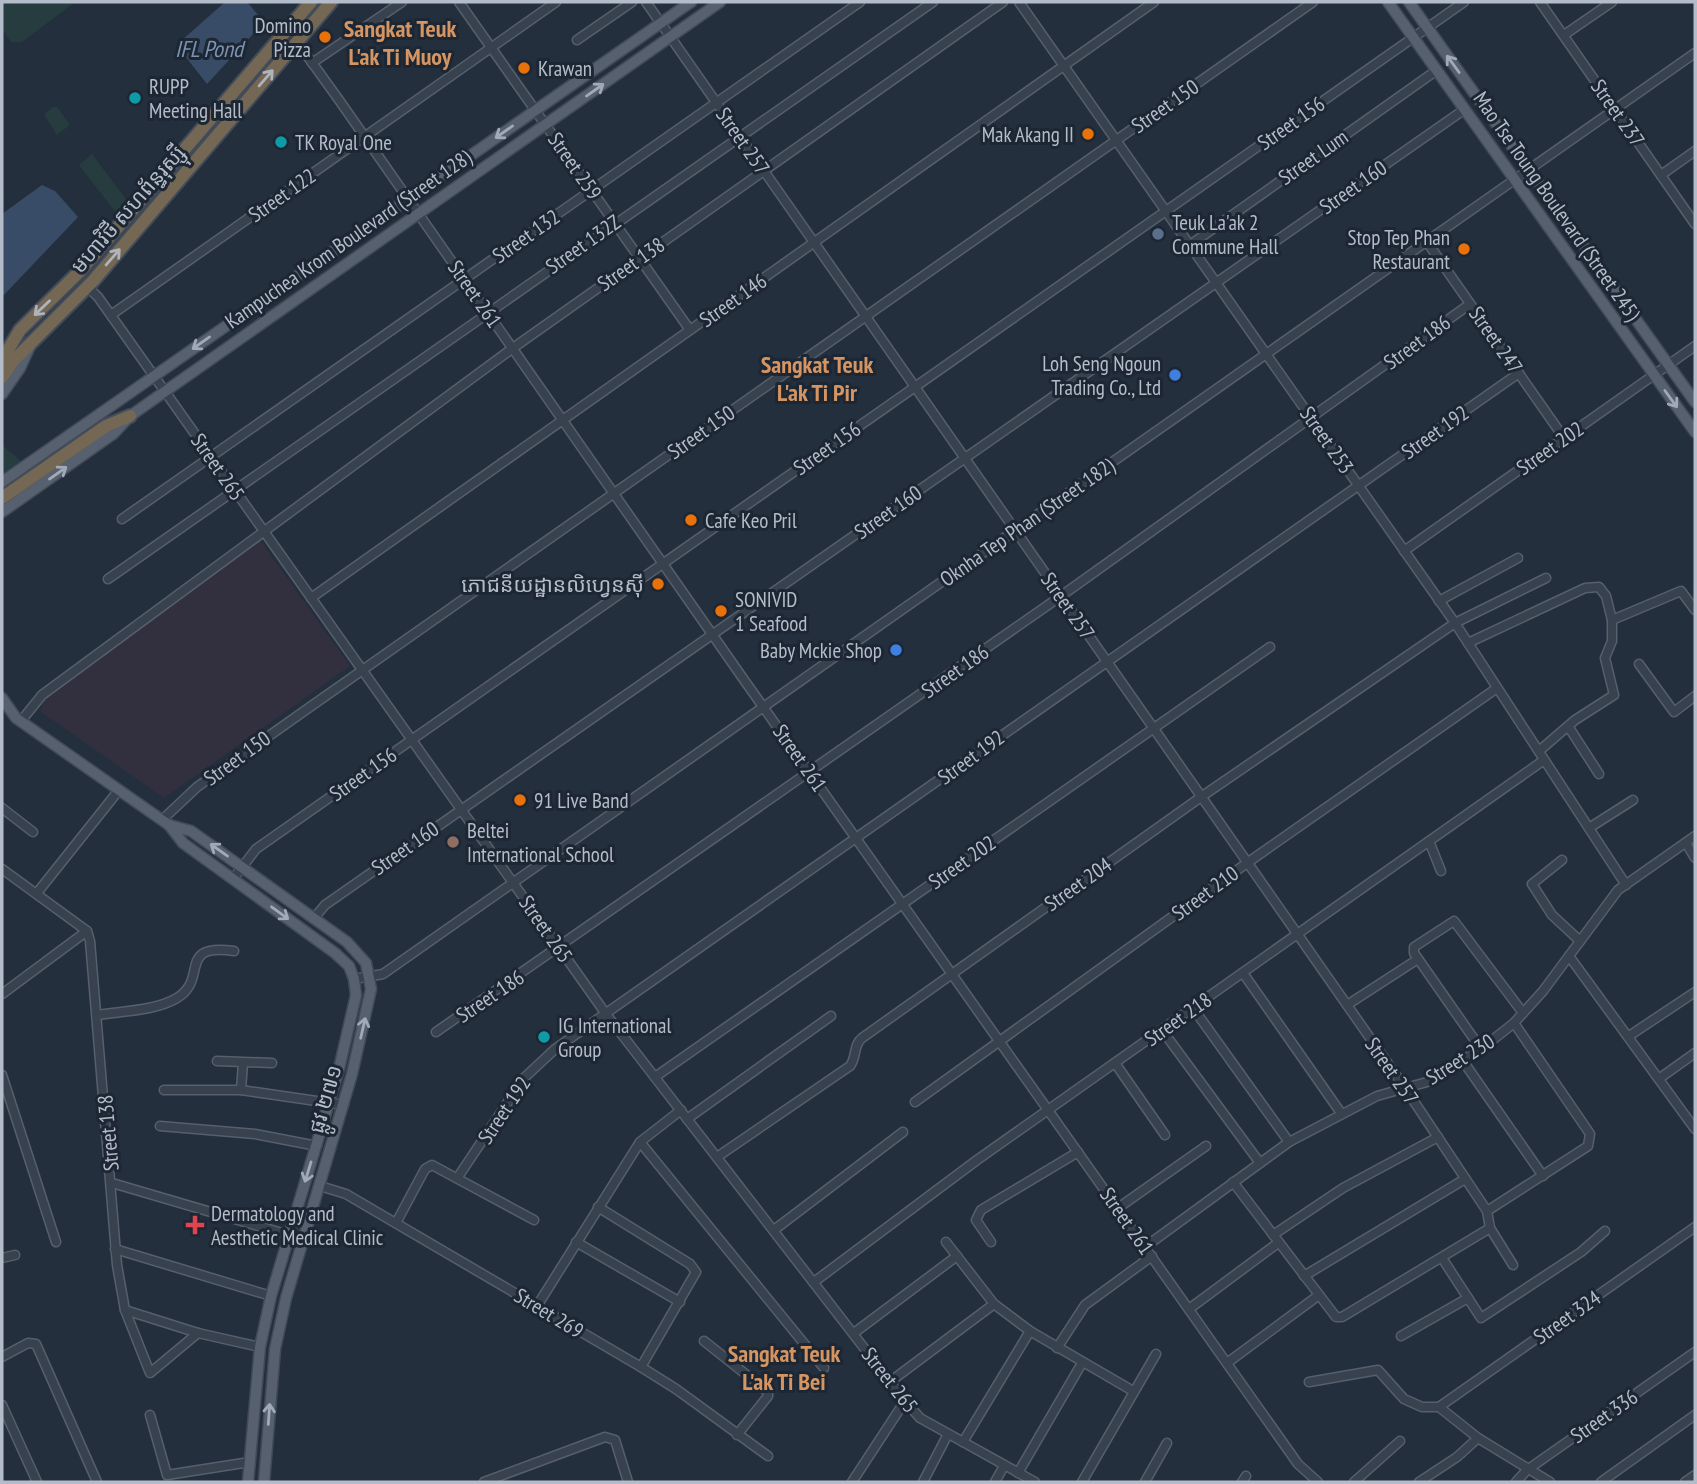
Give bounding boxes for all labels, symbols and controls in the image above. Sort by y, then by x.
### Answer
place label: Domino Pizza [254,12,311,63]
district label: Sangkat Teuk L'ak Ti Muoy [344,13,456,72]
marker: Domino Pizza [317,29,333,45]
water label: IFL Pond [175,34,246,63]
place label: Krawan [538,55,592,82]
one-way arrow [1446,55,1460,74]
marker: Krawan [516,60,532,76]
one-way arrow [258,69,274,87]
place label: RUPP Meeting Hall [149,73,242,124]
street label: Street 150 [1126,73,1204,139]
street label: Street 237 [1585,74,1651,152]
one-way arrow [585,83,604,97]
street label: Mao Tse Toung Boulevard (Street 245) [1468,86,1647,326]
marker: RUPP Meeting Hall [127,90,143,106]
street label: Street 156 [1252,90,1330,156]
street label: Street 257 [710,102,776,180]
place label: Mak Akang II [982,121,1074,148]
street label: Street Lum [1273,123,1353,191]
one-way arrow [495,125,514,139]
marker: Mak Akang II [1080,126,1096,142]
street label: Street 259 [542,127,608,205]
place label: TK Royal One [295,129,392,156]
marker: TK Royal One [273,134,289,150]
street label: មហាវិថី សហព័ន្ធរុស្ស៊ី [65,139,195,282]
street label: Kampuchea Krom Boulevard (Street 128) [220,143,476,335]
street label: Street 160 [1314,154,1392,220]
street label: Street 122 [243,162,321,228]
street label: Street 132 [487,203,565,269]
street label: Street 132Z [540,208,626,280]
place label: Teuk La'ak 2 Commune Hall [1172,209,1278,260]
place label: Stop Tep Phan Restaurant [1347,224,1450,275]
marker: Teuk La'ak 2 Commune Hall [1150,226,1166,242]
street label: Street 138 [592,231,670,297]
marker: Stop Tep Phan Restaurant [1456,241,1472,257]
one-way arrow [105,248,121,266]
street label: Street 261 [442,255,508,333]
street label: Street 146 [694,267,772,333]
one-way arrow [34,300,51,317]
street label: Street 247 [1463,301,1529,379]
street label: Street 186 [1378,309,1456,375]
one-way arrow [192,336,211,350]
district label: Sangkat Teuk L'ak Ti Pir [761,349,873,408]
place label: Loh Seng Ngoun Trading Co., Ltd [1042,350,1161,401]
marker: Loh Seng Ngoun Trading Co., Ltd [1167,367,1183,383]
one-way arrow [1664,389,1678,408]
street label: Street 150 [662,399,740,465]
street label: Street 192 [1396,399,1474,465]
street label: Street 253 [1294,401,1360,479]
street label: Street 156 [788,415,866,481]
street label: Street 202 [1511,415,1589,481]
street label: Street 265 [185,428,251,506]
street label: Oknha Tep Phan (Street 182) [935,452,1120,592]
one-way arrow [48,466,67,480]
street label: Street 160 [849,479,927,545]
place label: Cafe Keo Pril [705,507,797,534]
marker: Cafe Keo Pril [683,512,699,528]
street label: Street 257 [1035,567,1101,645]
place label: ភោជនីយដ្ឋានលិហ្វេនសុី [461,571,644,598]
marker: ភោជនីយដ្ឋានលិហ្វេនសុី [650,576,666,592]
place label: SONIVID 1 Seafood [735,586,807,637]
marker: SONIVID 1 Seafood [713,603,729,619]
place label: Baby Mckie Shop [760,637,882,664]
street label: Street 186 [916,638,994,704]
marker: Baby Mckie Shop [888,642,904,658]
street label: Street 261 [767,719,833,797]
street label: Street 192 [932,724,1010,790]
street label: Street 150 [198,725,276,791]
street label: Street 156 [324,741,402,807]
place label: 91 Live Band [534,787,629,814]
marker: 91 Live Band [512,792,528,808]
street label: Street 160 [366,815,444,881]
place label: Beltei International School [467,817,614,868]
street label: Street 202 [923,829,1001,895]
marker: Beltei International School [445,834,461,850]
one-way arrow [210,843,229,857]
street label: Street 204 [1039,851,1117,917]
street label: Street 210 [1166,860,1244,926]
street label: Street 265 [513,890,579,968]
one-way arrow [270,906,289,920]
street label: Street 186 [451,963,529,1029]
street label: Street 218 [1139,986,1217,1052]
place label: IG International Group [558,1012,671,1063]
one-way arrow [357,1017,371,1040]
street label: Street 230 [1421,1027,1499,1091]
marker: IG International Group [536,1029,552,1045]
street label: Street 257 [1359,1032,1425,1110]
street label: ផ្លូវ ២៧១ [302,1062,354,1138]
street label: Street 192 [471,1071,537,1149]
street label: Street 138 [91,1094,125,1172]
one-way arrow [301,1161,314,1183]
street label: Street 261 [1094,1182,1160,1260]
place label: Dermatology and Aesthetic Medical Clinic [211,1200,384,1251]
marker: Dermatology and Aesthetic Medical Clinic [185,1215,205,1235]
street label: Street 269 [509,1282,589,1344]
street label: Street 324 [1528,1284,1606,1350]
district label: Sangkat Teuk L'ak Ti Bei [728,1338,840,1397]
street label: Street 265 [856,1342,924,1418]
street label: Street 336 [1565,1383,1643,1449]
one-way arrow [263,1403,276,1426]

